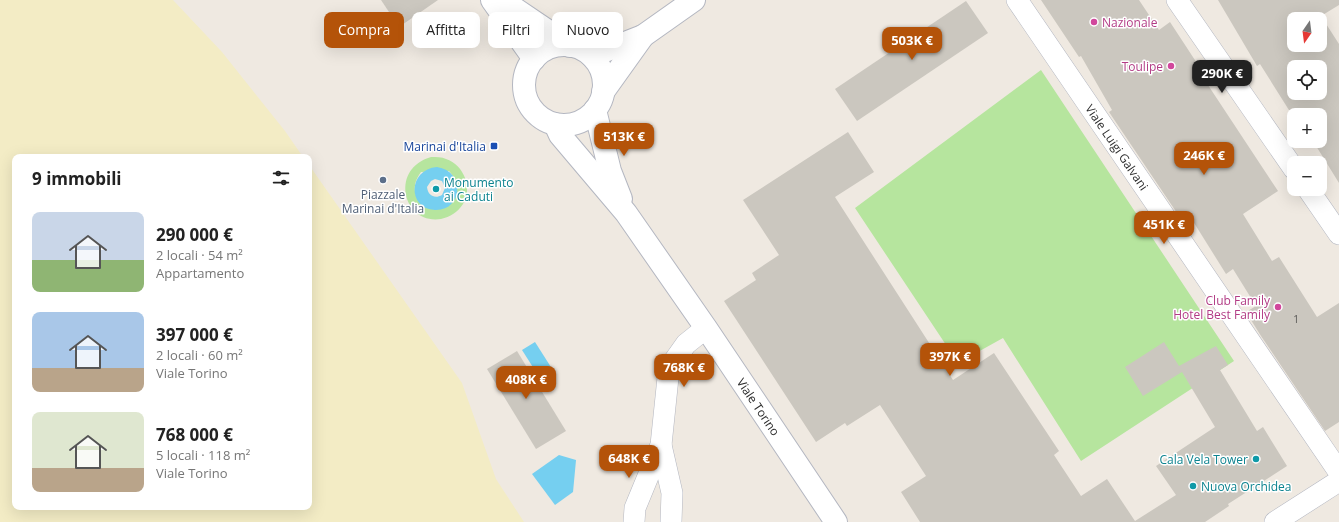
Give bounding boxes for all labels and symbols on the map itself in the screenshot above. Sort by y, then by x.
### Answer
north arrow [1287,12,1327,52]
place label: Nazionale [1102,14,1158,31]
marker: Nazionale [1089,17,1099,27]
pin: 503K € [879,27,945,61]
place label: Toulipe [1122,58,1163,75]
pin: 290K € [1189,60,1255,94]
marker: Toulipe [1166,61,1176,71]
street label: Viale Luigi Galvani [1082,101,1153,193]
pin: 513K € [591,123,657,157]
place label: Marinai d'Italia [403,138,486,155]
marker: Marinai d'Italia [489,141,499,151]
pin: 246K € [1171,142,1237,176]
place label: Monumento ai Caduti [444,174,513,205]
marker: Piazzale Marinai d'Italia [378,175,388,185]
marker: Monumento ai Caduti [431,184,441,194]
place label: Piazzale Marinai d'Italia [342,186,424,217]
pin: 451K € [1131,211,1197,245]
place label: Club Family Hotel Best Family [1173,292,1271,323]
marker: Club Family Hotel Best Family [1273,302,1283,312]
house number: 1 [1293,312,1299,326]
pin: 397K € [917,343,983,377]
pin: 768K € [651,354,717,388]
pin: 408K € [493,366,559,400]
street label: Viale Torino [733,374,784,439]
pin: 648K € [596,445,662,479]
place label: Cala Vela Tower [1159,451,1248,468]
marker: Cala Vela Tower [1251,454,1261,464]
place label: Nuova Orchidea [1201,478,1292,495]
marker: Nuova Orchidea [1188,481,1198,491]

